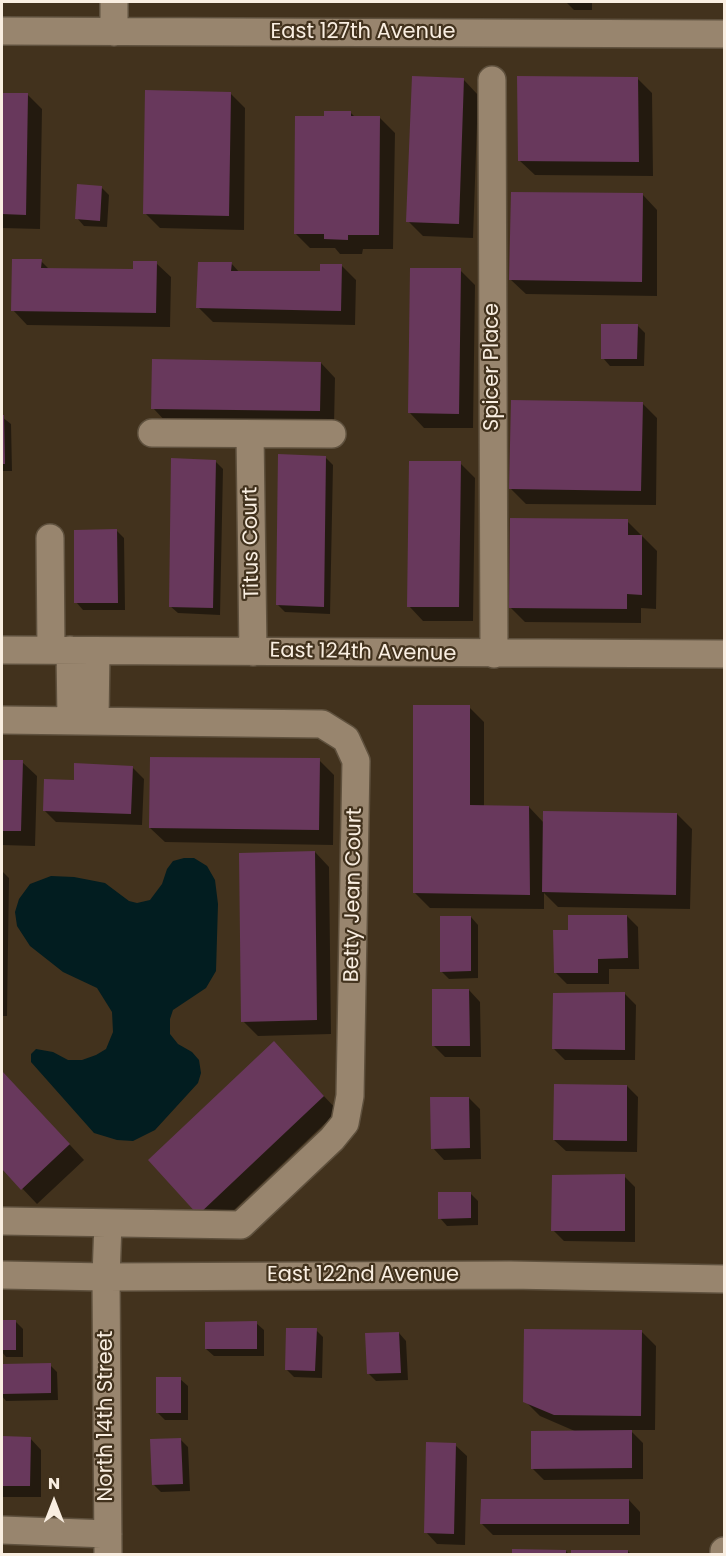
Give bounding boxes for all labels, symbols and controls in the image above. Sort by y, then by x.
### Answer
street label: East 127th Avenue [271,20,455,46]
street label: Spicer Place [480,303,506,431]
street label: Titus Court [238,486,266,600]
street label: East 124th Avenue [269,639,457,667]
street label: Betty Jean Court [340,808,368,982]
street label: East 122nd Avenue [267,1263,459,1289]
street label: North 14th Street [94,1331,120,1501]
north arrow [24,1472,84,1532]
text: N [48,1472,60,1495]

